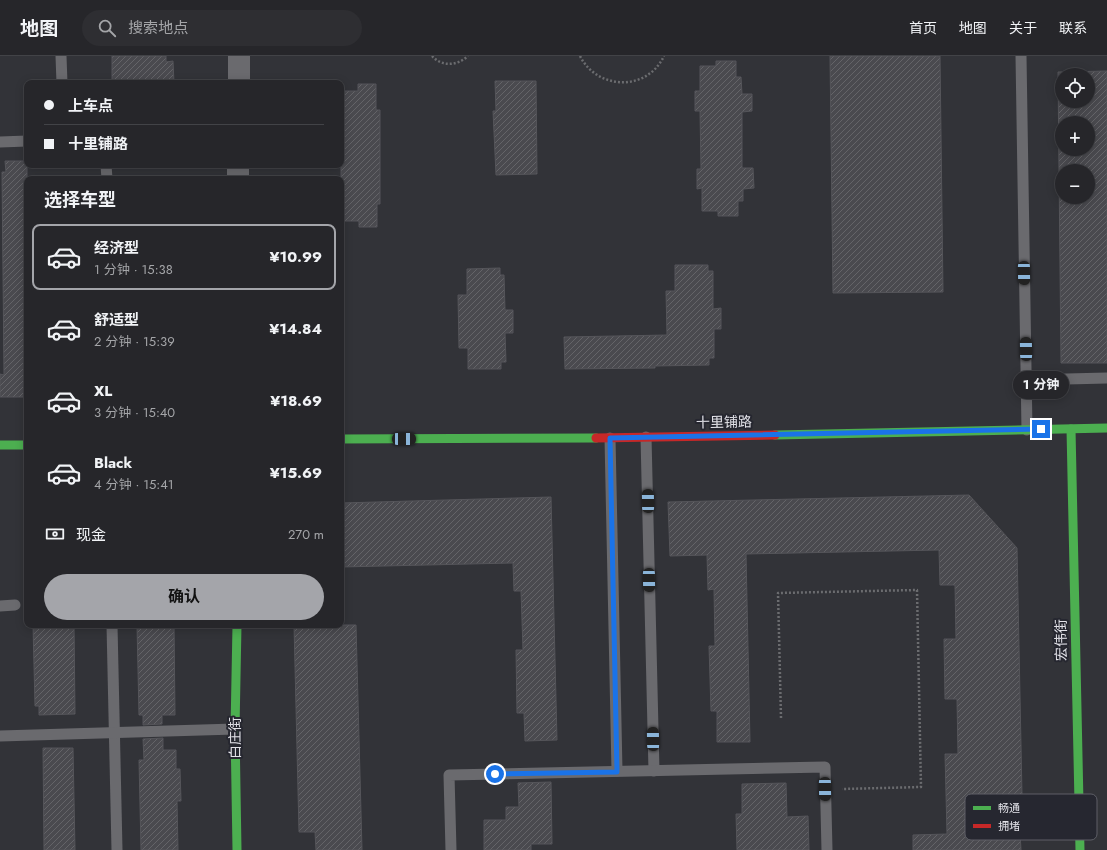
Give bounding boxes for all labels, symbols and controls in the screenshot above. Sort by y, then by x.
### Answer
search box [82,10,362,46]
text: 地图 [20,15,58,42]
icon: search [96,17,118,39]
text: 搜索地点 [128,17,188,39]
text: 首页 [909,18,937,38]
text: 地图 [959,18,987,38]
text: 关于 [1009,18,1037,38]
text: 联系 [1059,18,1087,38]
map controls [1055,68,1095,204]
button: locate [1055,68,1095,108]
text: 上车点 [68,95,113,117]
button: + [1055,116,1095,156]
text: 十里铺路 [68,133,128,155]
button: − [1055,164,1095,204]
text: 选择车型 [44,187,116,213]
text: 经济型 [94,237,139,259]
icon: car [46,239,82,275]
text: ¥10.99 [269,246,322,268]
text: 1 分钟 · 15:38 [94,260,173,279]
car [1018,261,1030,285]
text: 舒适型 [94,309,139,331]
icon: car [46,311,82,347]
text: ¥14.84 [269,318,322,340]
text: 2 分钟 · 15:39 [94,332,175,351]
car [1020,337,1032,361]
callout: 1 分钟 [1013,371,1069,399]
text: 1 分钟 [1023,375,1059,394]
text: XL [94,380,112,402]
icon: car [46,383,82,419]
text: ¥18.69 [270,390,322,412]
text: 3 分钟 · 15:40 [94,403,175,422]
street label: 十里铺路 [696,412,752,432]
route end [1032,420,1050,438]
car [392,433,416,445]
text: Black [94,452,132,474]
icon: car [46,455,82,491]
text: ¥15.69 [270,462,322,484]
text: 4 分钟 · 15:41 [94,475,174,494]
car [642,489,654,513]
icon: cash [44,523,66,545]
text: 现金 [76,524,106,546]
text: 270 m [288,525,324,544]
car [643,568,655,592]
button: 确认 [44,574,324,620]
street label: 宏伟街 [1051,619,1071,661]
street label: 白庄街 [225,717,245,759]
car [647,727,659,751]
route start [486,765,504,783]
car [819,777,831,801]
legend [965,794,1097,840]
text: 畅通 [998,800,1020,816]
text: 拥堵 [998,818,1020,834]

